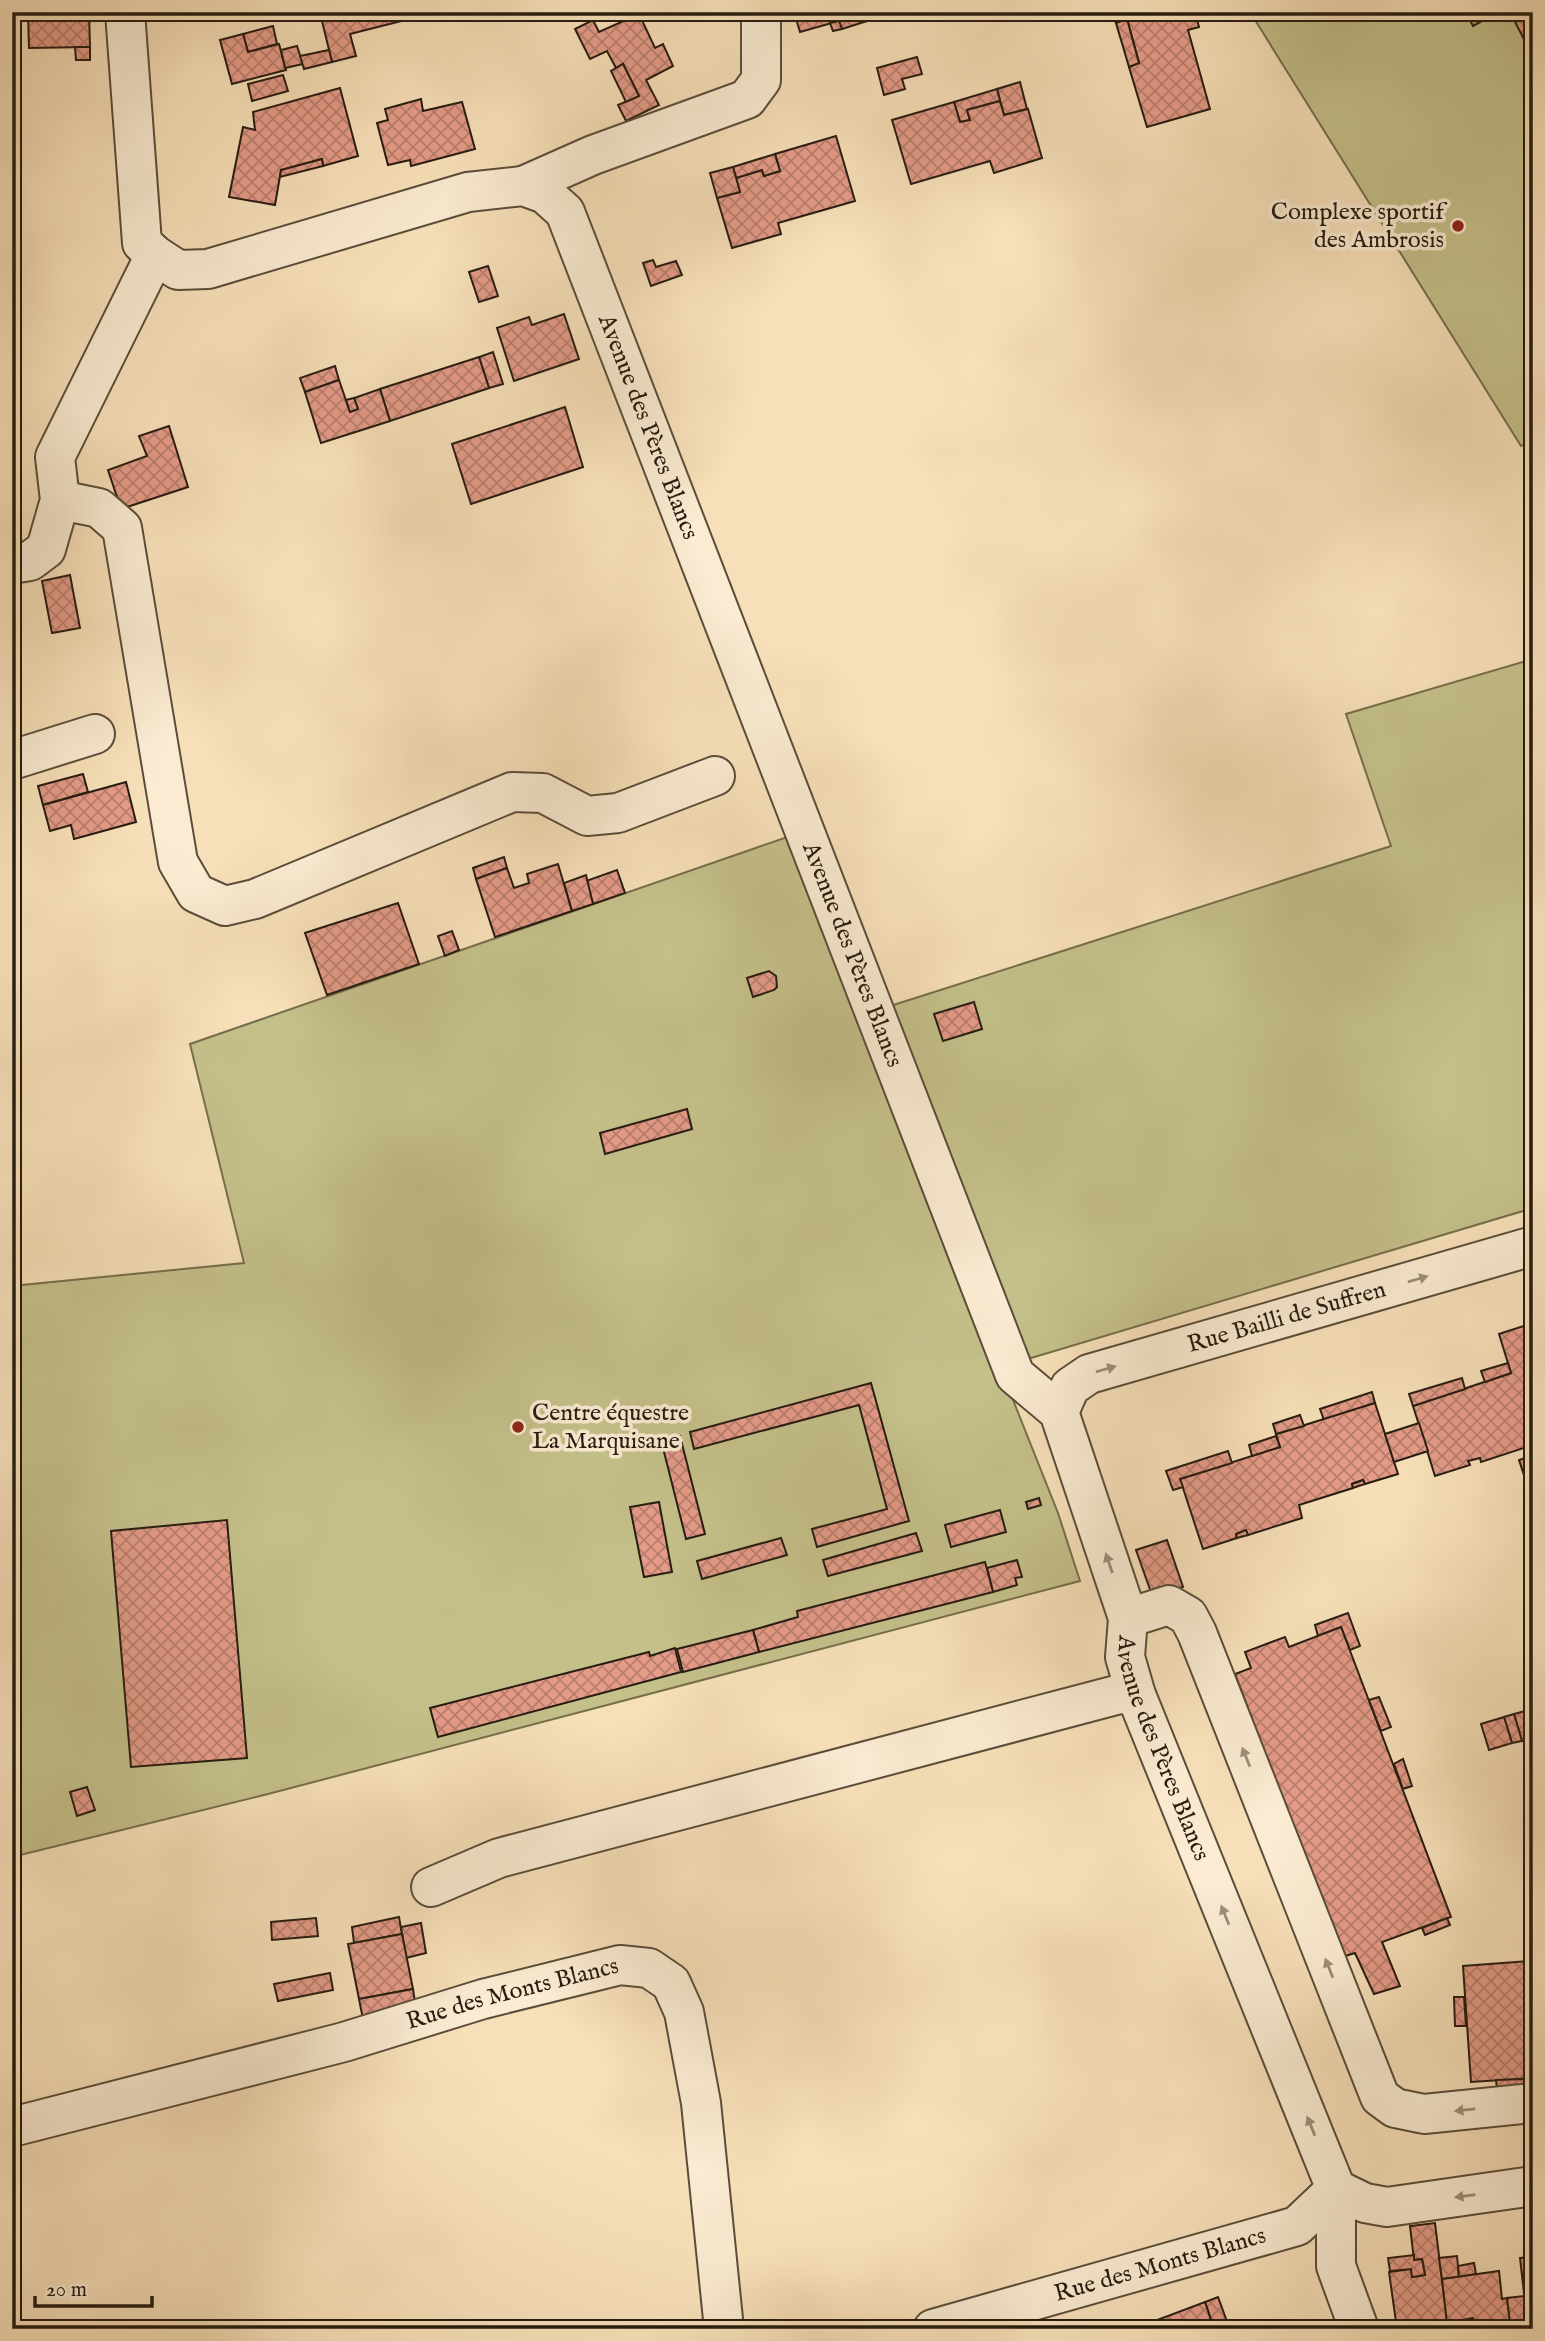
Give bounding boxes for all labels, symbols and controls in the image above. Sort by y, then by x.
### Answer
place label: Complexe sportif des Ambrosis [1271,197,1448,256]
marker: Complexe sportif des Ambrosis [1450,218,1466,234]
street label: Avenue des Pères Blancs [590,309,706,544]
street label: Avenue des Pères Blancs [794,837,910,1072]
one-way arrow [1408,1273,1429,1283]
street label: Rue Bailli de Suffren [1184,1274,1390,1360]
one-way arrow [1096,1364,1117,1374]
place label: Centre équestre La Marquisane [532,1398,689,1457]
marker: Centre équestre La Marquisane [510,1419,526,1435]
one-way arrow [1103,1552,1114,1573]
street label: Avenue des Pères Blancs [1109,1633,1217,1865]
one-way arrow [1240,1746,1251,1767]
one-way arrow [1220,1905,1231,1926]
street label: Rue des Monts Blancs [402,1950,622,2037]
one-way arrow [1324,1958,1335,1979]
one-way arrow [1454,2105,1476,2116]
one-way arrow [1305,2116,1316,2137]
one-way arrow [1454,2190,1476,2201]
street label: Rue des Monts Blancs [1051,2220,1269,2309]
scale bar [35,2264,152,2308]
text: 20 m [46,2277,87,2304]

